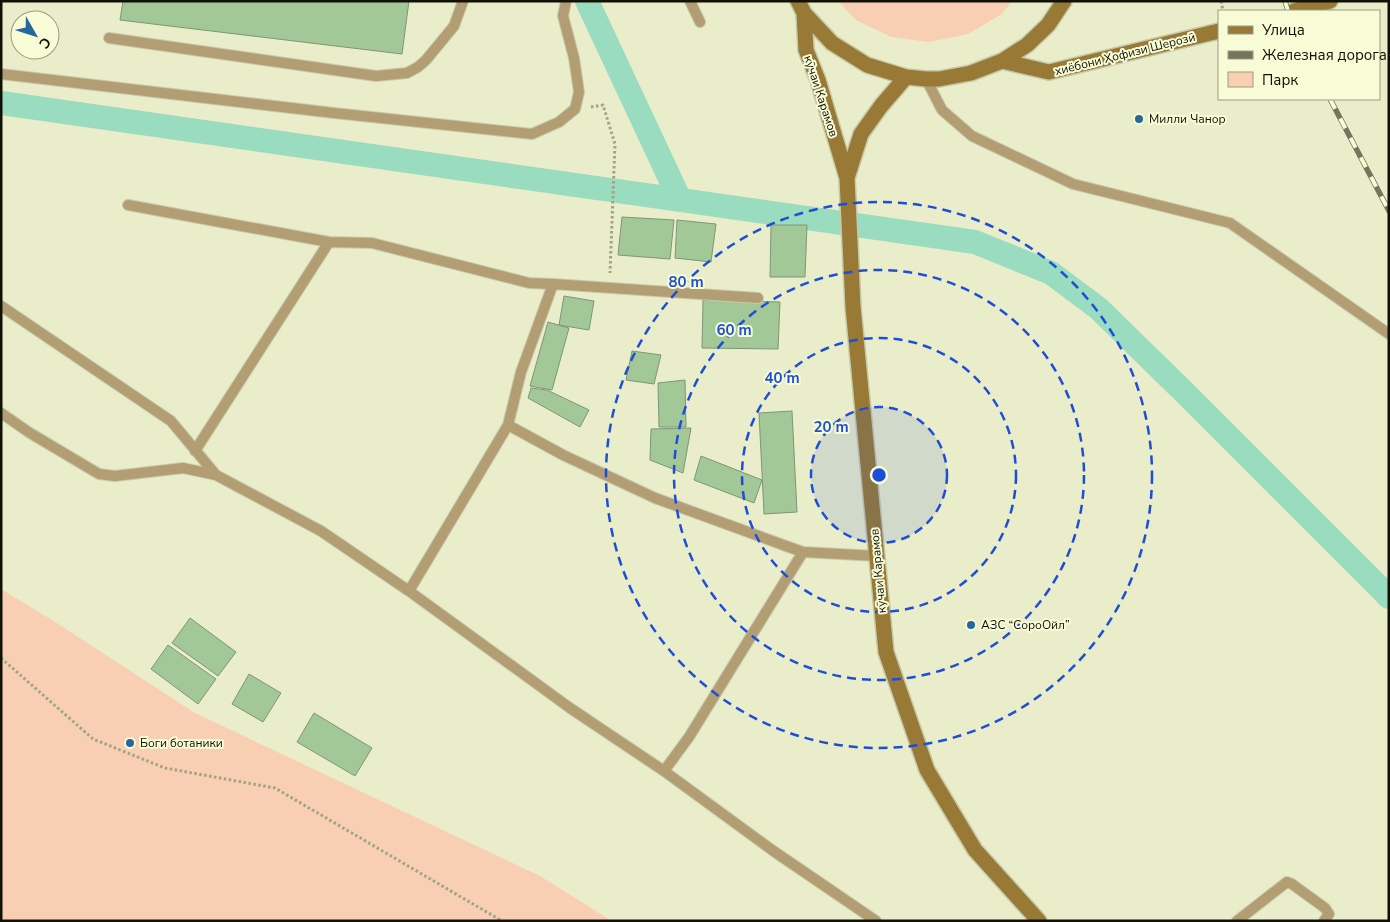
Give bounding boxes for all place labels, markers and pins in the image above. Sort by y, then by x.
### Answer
place label: Милли Чанор [1149,111,1226,127]
marker: Милли Чанор [1133,113,1145,125]
centre of rings [870,466,888,484]
place label: АЗС “СороОйл” [981,617,1070,633]
marker: АЗС “СороОйл” [965,619,977,631]
place label: Боги ботаники [140,735,223,751]
marker: Боги ботаники [124,737,136,749]

